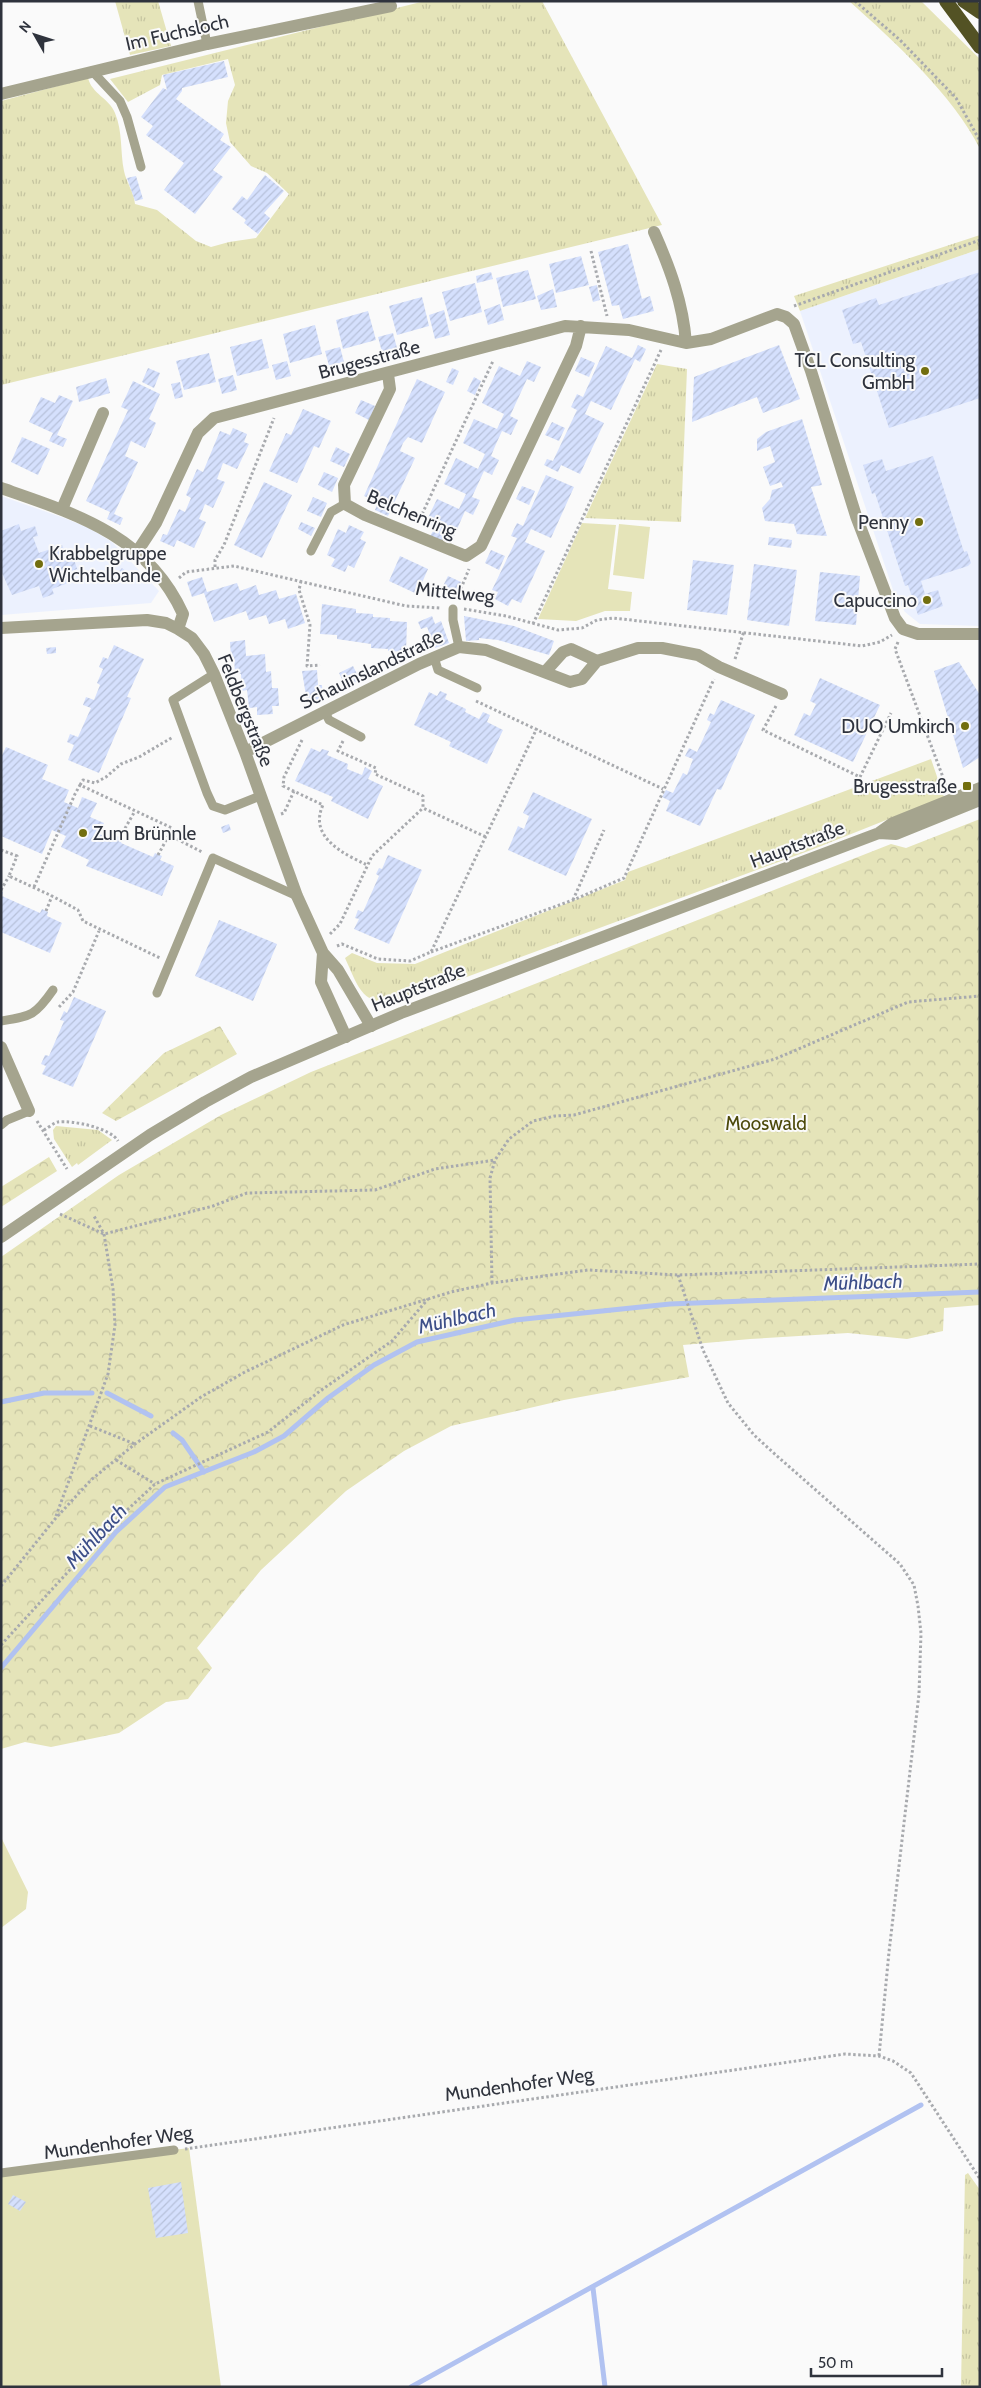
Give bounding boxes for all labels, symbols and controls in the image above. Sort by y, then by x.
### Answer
street label: Im Fuchsloch [123,9,231,56]
north arrow [10,10,60,60]
text: N [15,17,35,36]
street label: Brugesstraße [316,335,423,384]
place label: TCL Consulting GmbH [795,349,916,394]
marker: TCL Consulting GmbH [919,365,931,377]
street label: Belchenring [364,484,460,543]
place label: Penny [858,511,909,534]
marker: Penny [913,516,925,528]
place label: Krabbelgruppe Wichtelbande [49,542,167,587]
marker: Krabbelgruppe Wichtelbande [33,558,45,570]
street label: Mittelweg [414,577,496,608]
place label: Capuccino [833,589,917,612]
marker: Capuccino [921,594,933,606]
street label: Schauinslandstraße [296,625,447,714]
street label: Feldbergstraße [213,651,279,770]
place label: DUO Umkirch [841,715,955,738]
marker: DUO Umkirch [959,720,971,732]
place label: Brugesstraße [853,775,957,798]
marker: Brugesstraße [961,780,973,792]
street label: Hauptstraße [747,816,848,873]
place label: Zum Brünnle [93,822,197,845]
marker: Zum Brünnle [77,827,89,839]
street label: Hauptstraße [368,958,469,1017]
park label: Mooswald [725,1112,807,1135]
water label: Mühlbach [822,1269,903,1295]
water label: Mühlbach [415,1297,498,1339]
water label: Mühlbach [60,1499,132,1574]
street label: Mundenhofer Weg [443,2063,595,2106]
street label: Mundenhofer Weg [42,2121,194,2164]
scale bar [811,2346,942,2378]
text: 50 m [818,2354,853,2372]

